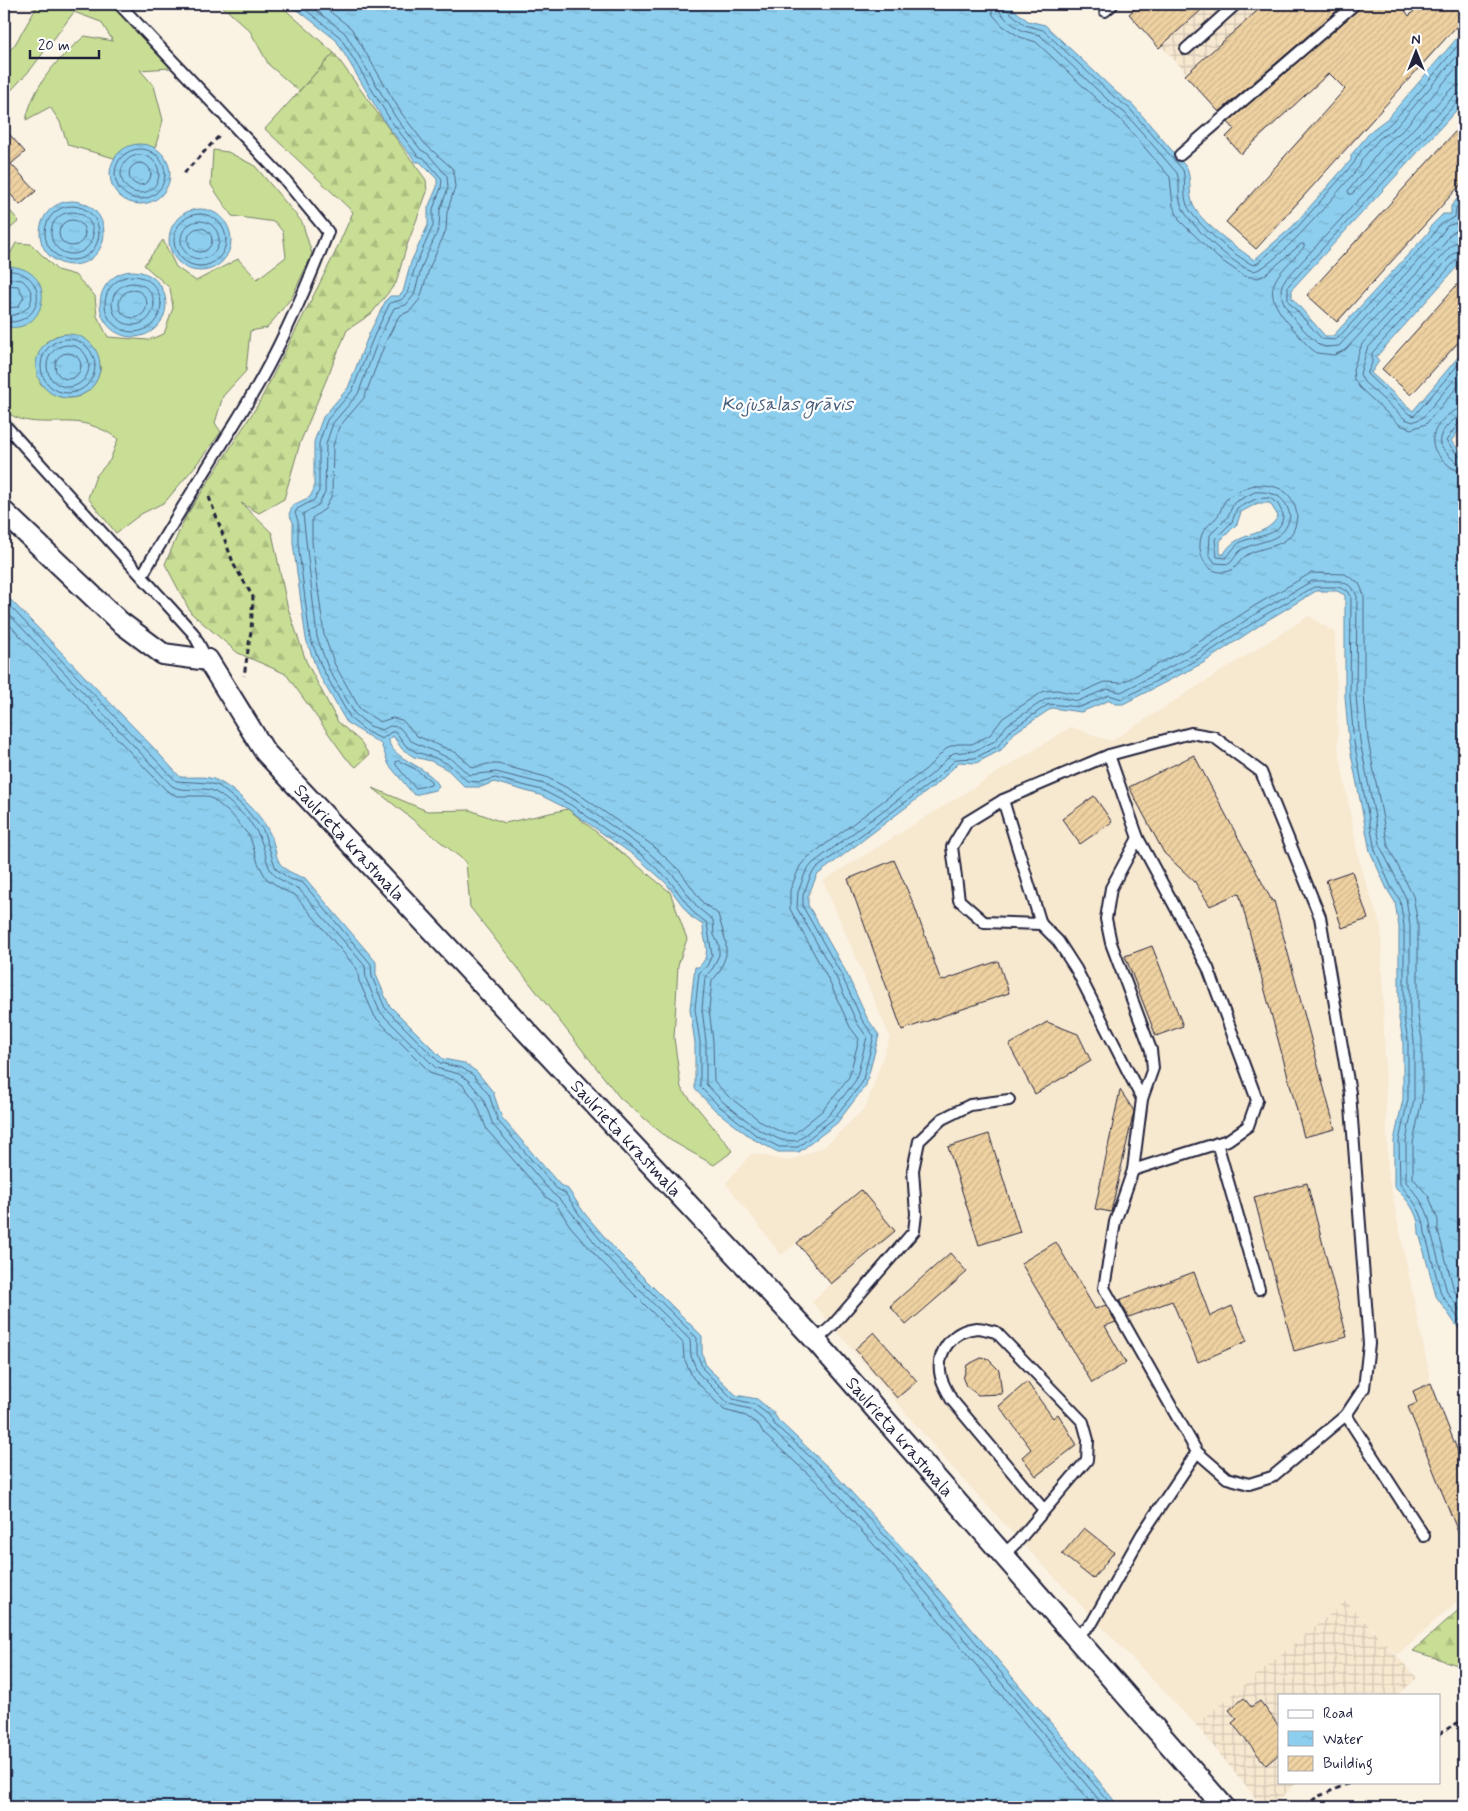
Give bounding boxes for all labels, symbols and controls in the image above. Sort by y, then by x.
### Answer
scale bar [30,28,99,60]
north arrow [1390,28,1440,78]
text: N [1411,31,1421,49]
text: 20 m [38,36,70,56]
water label: Kojusalas grāvis [721,392,854,419]
street label: Saulrieta krastmala [288,779,410,907]
street label: Saulrieta krastmala [565,1075,687,1203]
street label: Saulrieta krastmala [840,1372,958,1503]
legend [1278,1694,1440,1784]
text: Road [1323,1704,1353,1724]
text: Water [1323,1730,1363,1750]
text: Building [1323,1754,1373,1775]

